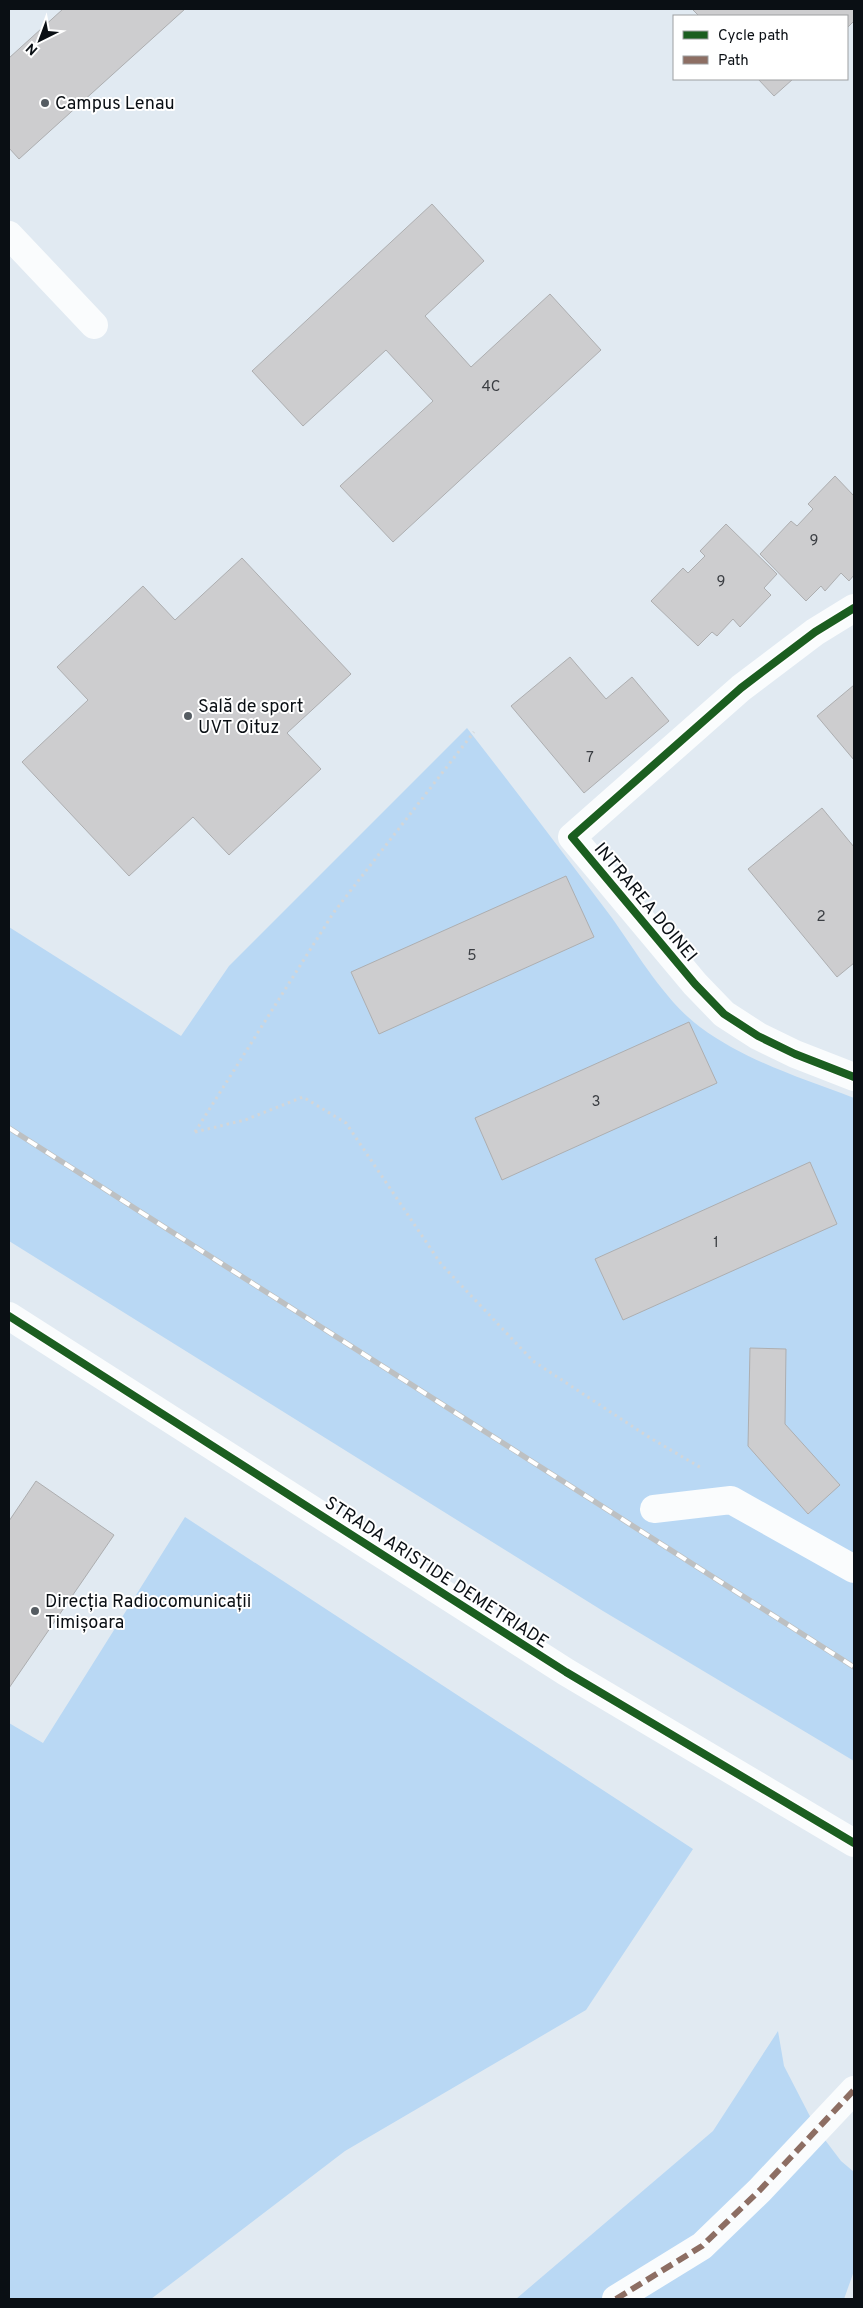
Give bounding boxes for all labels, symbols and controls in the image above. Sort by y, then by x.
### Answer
north arrow [15,15,65,65]
legend [673,15,848,80]
text: Cycle path [718,27,789,46]
text: N [23,39,42,58]
text: Path [718,52,749,71]
place label: Campus Lenau [55,93,175,116]
marker: Campus Lenau [39,97,51,109]
house number: 4C [481,378,501,397]
house number: 9 [810,532,818,551]
house number: 9 [717,573,725,592]
place label: Sală de sport UVT Oituz [198,696,304,740]
marker: Sală de sport UVT Oituz [182,710,194,722]
house number: 7 [586,749,594,768]
street label: INTRAREA DOINEI [588,839,702,967]
house number: 2 [816,908,826,927]
house number: 5 [467,947,477,966]
house number: 3 [591,1093,601,1112]
house number: 1 [713,1234,719,1253]
street label: STRADA ARISTIDE DEMETRIADE [320,1492,553,1654]
place label: Direcția Radiocomunicații Timișoara [45,1591,251,1635]
marker: Direcția Radiocomunicații Timișoara [29,1605,41,1617]

